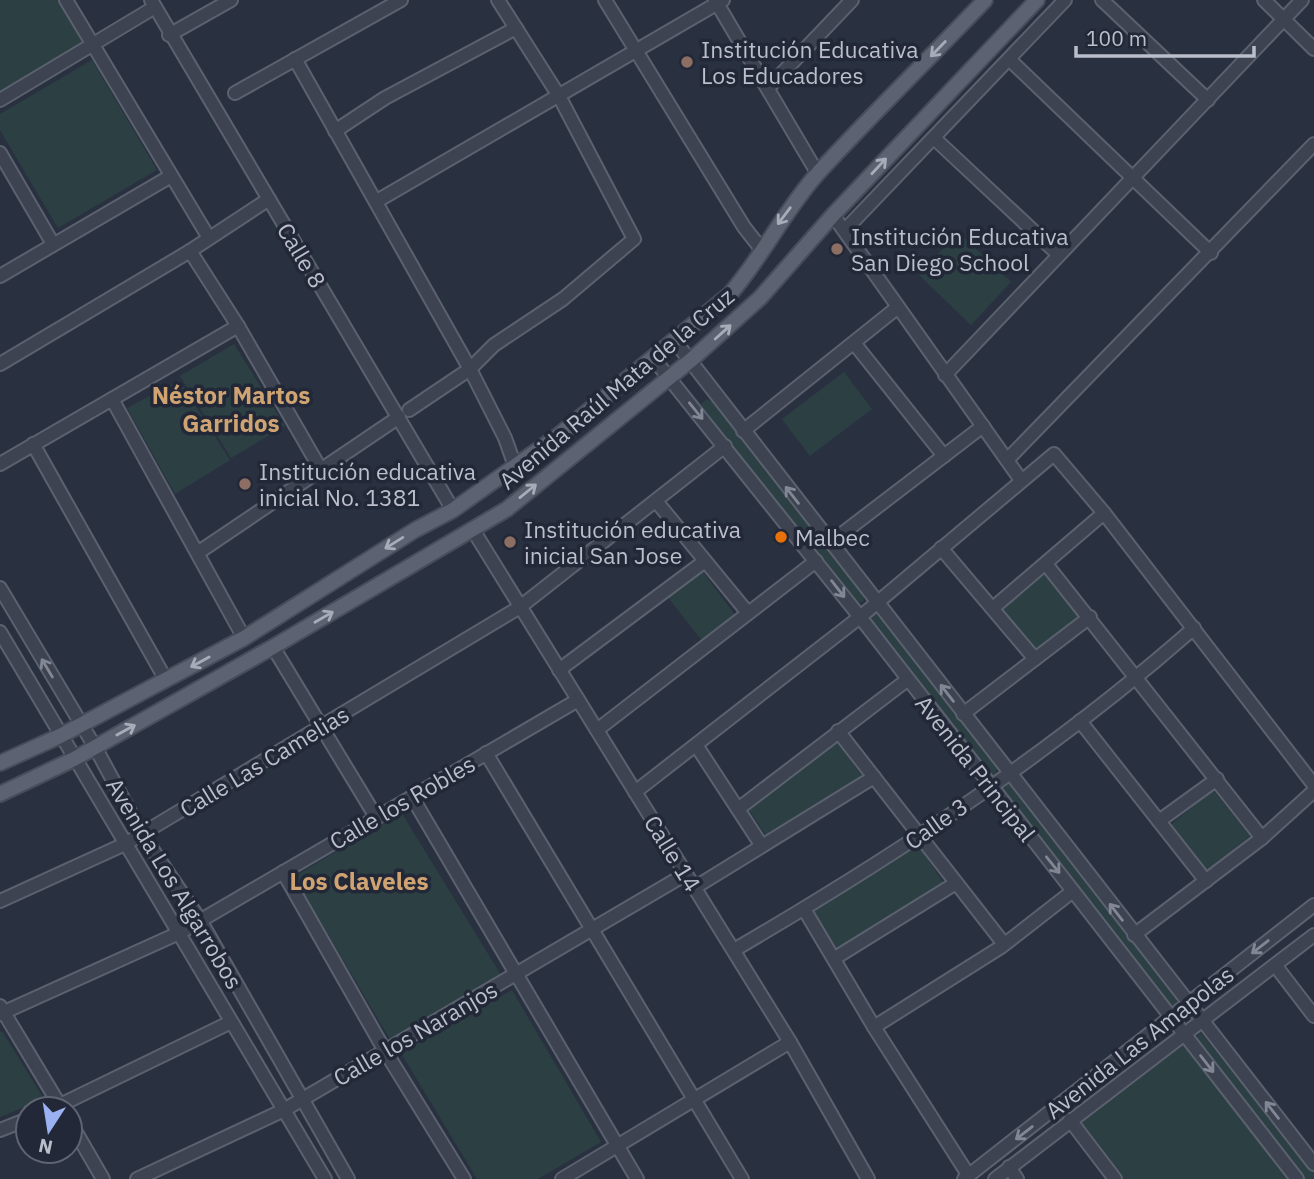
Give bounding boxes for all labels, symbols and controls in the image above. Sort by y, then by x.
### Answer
scale bar [1076,14,1254,58]
text: 100 m [1086,24,1147,52]
place label: Institución Educativa Los Educadores [701,34,919,90]
one-way arrow [930,40,947,57]
marker: Institución Educativa Los Educadores [679,54,695,70]
one-way arrow [871,157,887,175]
one-way arrow [776,206,791,225]
street label: Calle 8 [271,217,333,293]
place label: Institución Educativa San Diego School [851,221,1069,277]
marker: Institución Educativa San Diego School [829,241,845,257]
street label: Avenida Raúl Mata de la Cruz [492,281,740,495]
one-way arrow [714,323,731,340]
district label: Néstor Martos Garridos [152,379,310,439]
one-way arrow [688,401,704,419]
place label: Institución educativa inicial No. 1381 [259,456,476,512]
marker: Institución educativa inicial No. 1381 [237,476,253,492]
one-way arrow [519,483,537,499]
one-way arrow [785,486,800,504]
place label: Institución educativa inicial San Jose [524,514,741,570]
place label: Malbec [795,522,870,552]
marker: Malbec [773,529,789,545]
marker: Institución educativa inicial San Jose [502,534,518,550]
one-way arrow [384,537,404,551]
one-way arrow [830,579,845,597]
one-way arrow [314,610,334,624]
one-way arrow [190,655,210,669]
one-way arrow [40,658,54,678]
one-way arrow [940,685,955,703]
street label: Avenida Principal [909,689,1043,847]
street label: Calle Las Camelias [174,699,354,823]
one-way arrow [115,723,136,736]
street label: Calle los Robles [324,748,480,856]
street label: Avenida Los Algarrobos [100,772,250,994]
street label: Calle 3 [898,790,974,856]
street label: Calle 14 [638,809,708,897]
one-way arrow [1045,856,1060,874]
district label: Los Claveles [289,865,429,897]
one-way arrow [1109,904,1124,922]
one-way arrow [1252,939,1270,954]
street label: Avenida Las Amapolas [1039,959,1239,1125]
street label: Calle los Naranjos [327,974,503,1092]
one-way arrow [1199,1055,1214,1073]
north arrow [14,1095,84,1165]
one-way arrow [1264,1102,1280,1120]
one-way arrow [1015,1125,1033,1140]
text: N [36,1133,55,1160]

